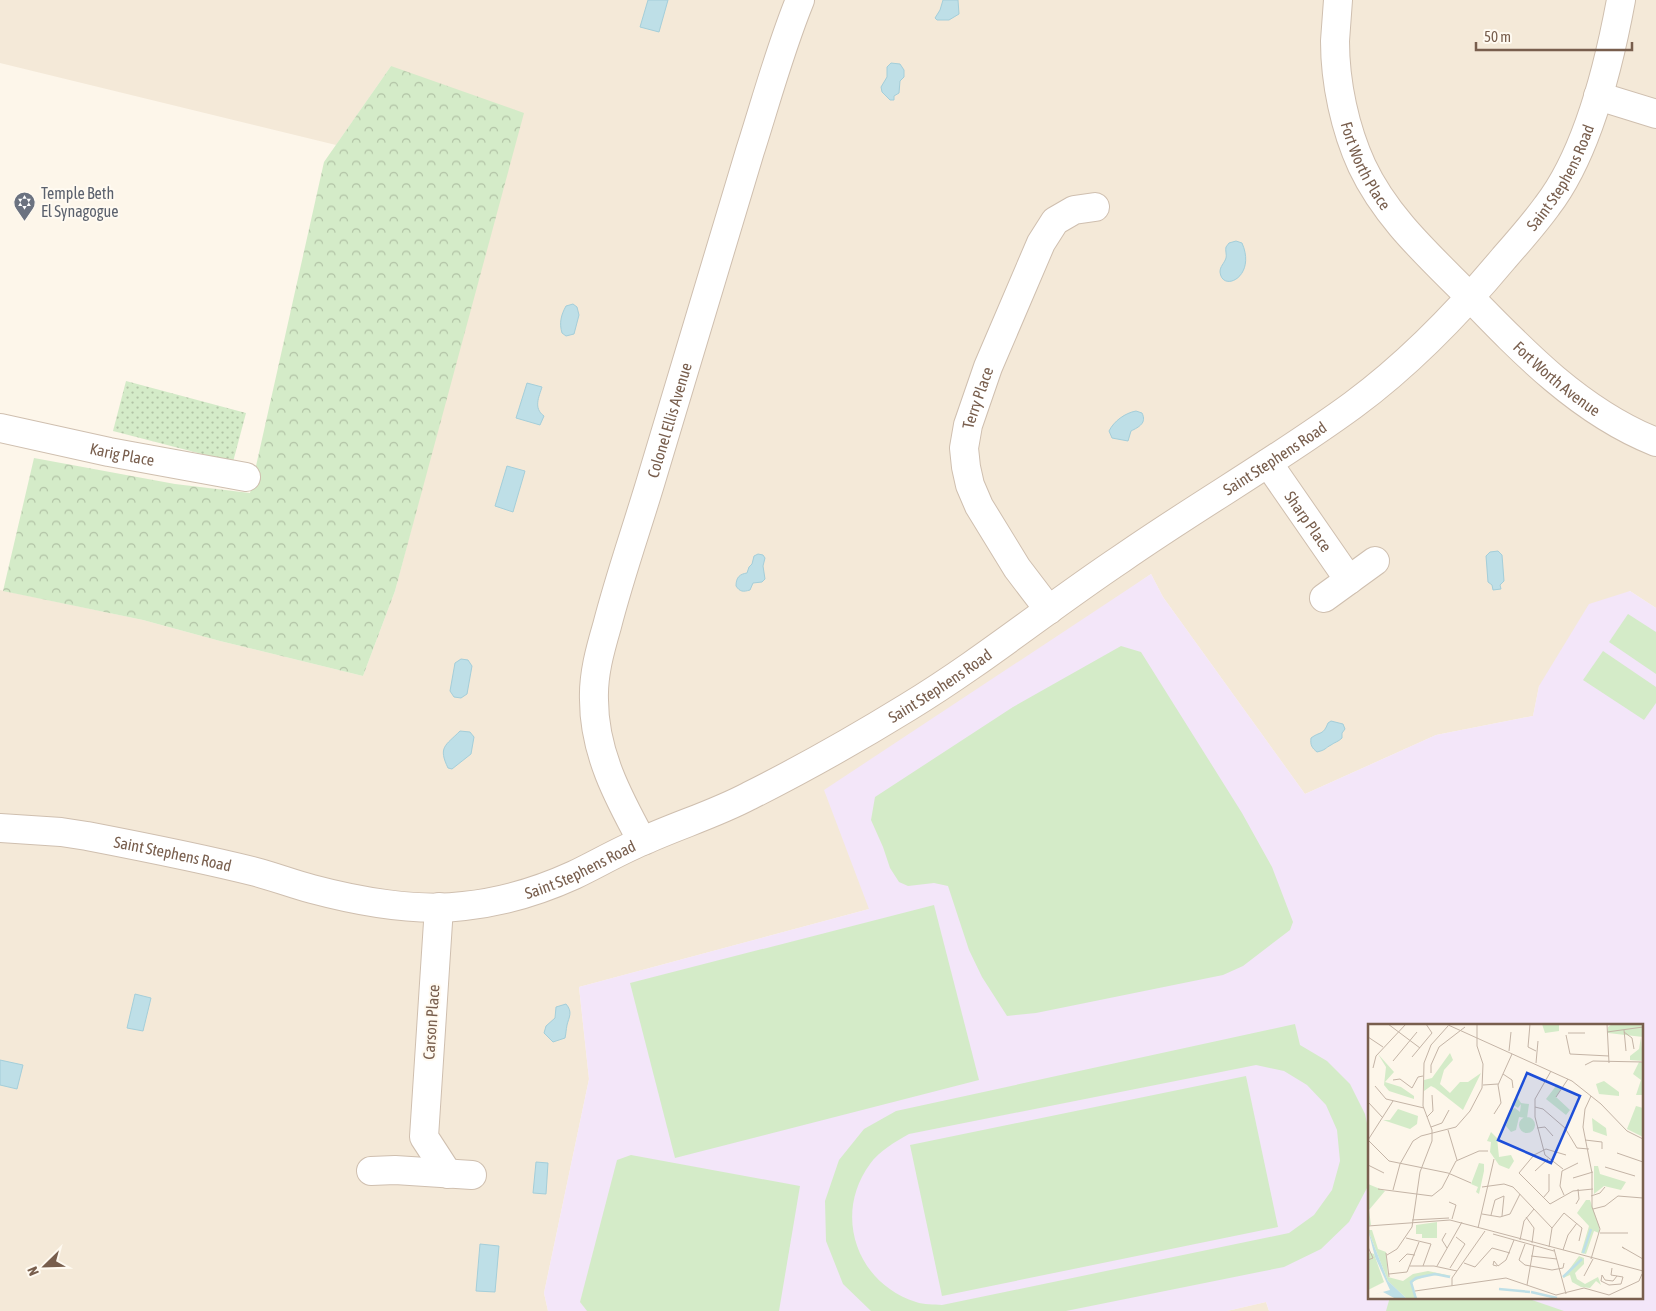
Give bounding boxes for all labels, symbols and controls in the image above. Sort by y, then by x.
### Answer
scale bar [1476,20,1632,52]
text: 50 m [1484,28,1511,45]
street label: Fort Worth Place [1338,120,1394,213]
street label: Saint Stephens Road [1523,122,1597,234]
place label: Temple Beth El Synagogue [41,184,119,221]
synagogue icon: Temple Beth El Synagogue [13,190,37,221]
street label: Fort Worth Avenue [1510,337,1604,419]
street label: Colonel Ellis Avenue [643,361,695,480]
street label: Terry Place [959,364,996,430]
street label: Saint Stephens Road [1220,418,1330,498]
street label: Karig Place [88,439,156,469]
street label: Sharp Place [1281,488,1336,555]
street label: Saint Stephens Road [885,645,995,726]
street label: Saint Stephens Road [113,832,233,875]
street label: Saint Stephens Road [523,837,638,902]
street label: Carson Place [419,984,443,1060]
inset map [1368,1024,1644,1298]
north arrow [20,1241,70,1291]
text: N [24,1264,42,1278]

